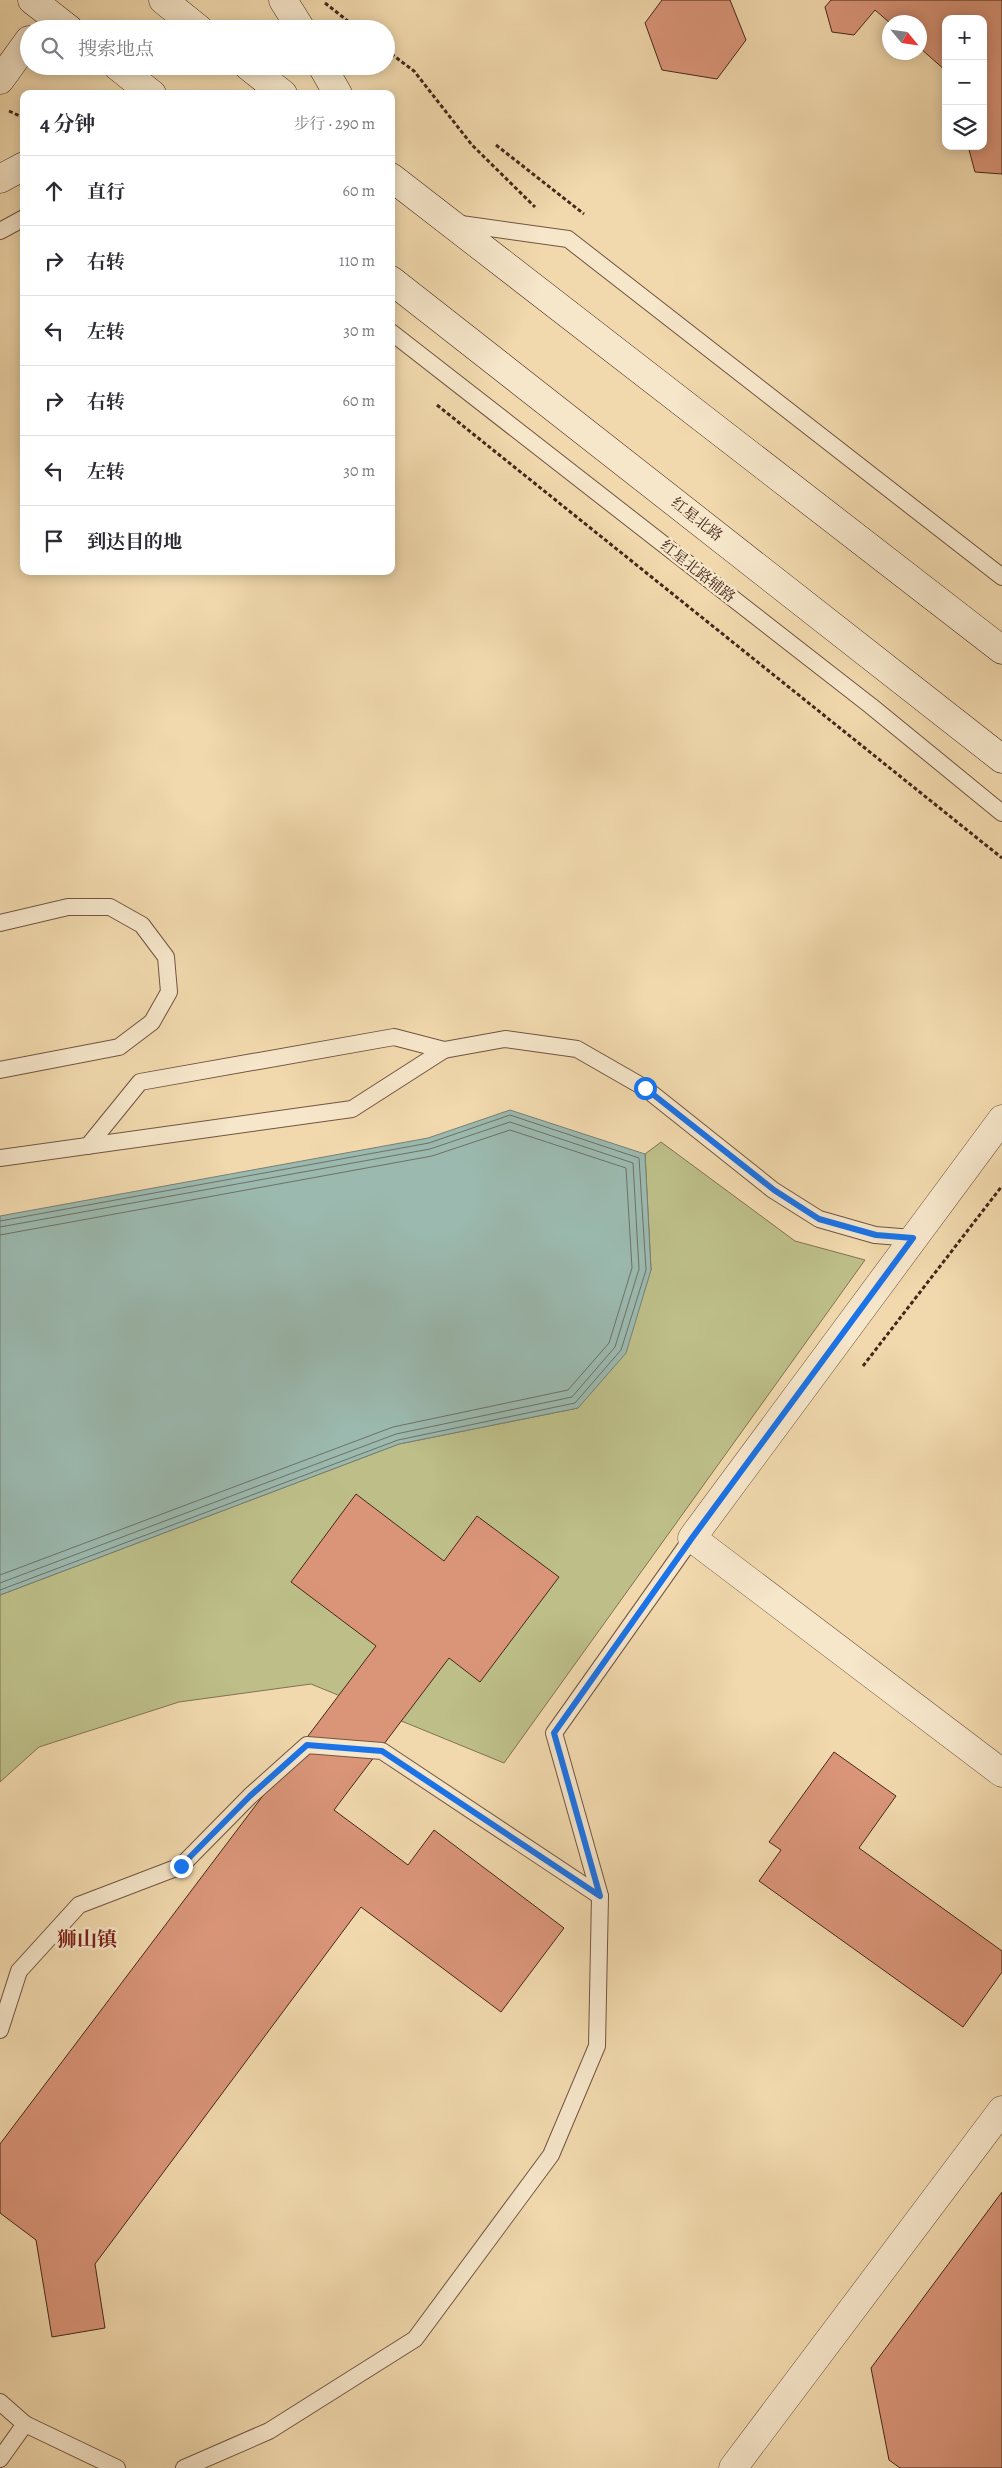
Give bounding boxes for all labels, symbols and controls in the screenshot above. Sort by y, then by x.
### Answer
north arrow [882,15,927,60]
map controls [942,15,987,150]
button: + [942,15,987,60]
search box [20,20,395,75]
icon: search [38,34,66,62]
text: 搜索地点 [78,36,154,62]
button: − [942,60,987,105]
button: layers [942,105,987,150]
text: 4 分钟 [40,110,96,138]
text: 步行 · 290 m [294,113,375,135]
icon: ahead [40,177,68,205]
text: 直行 [87,179,125,205]
text: 60 m [343,180,375,202]
icon: right [40,247,68,275]
text: 右转 [87,249,125,275]
text: 110 m [339,250,375,272]
icon: left [40,317,68,345]
text: 左转 [87,319,125,345]
text: 30 m [343,320,375,342]
icon: right [40,387,68,415]
text: 右转 [87,389,125,415]
text: 60 m [343,390,375,412]
icon: left [40,457,68,485]
text: 左转 [87,459,125,485]
text: 30 m [343,460,375,482]
street label: 红星北路 [667,493,727,545]
icon: arrive [40,527,68,555]
text: 到达目的地 [87,529,182,555]
street label: 红星北路辅路 [656,535,740,607]
route start [634,1077,657,1100]
route end [170,1855,193,1878]
district label: 狮山镇 [57,1926,117,1953]

